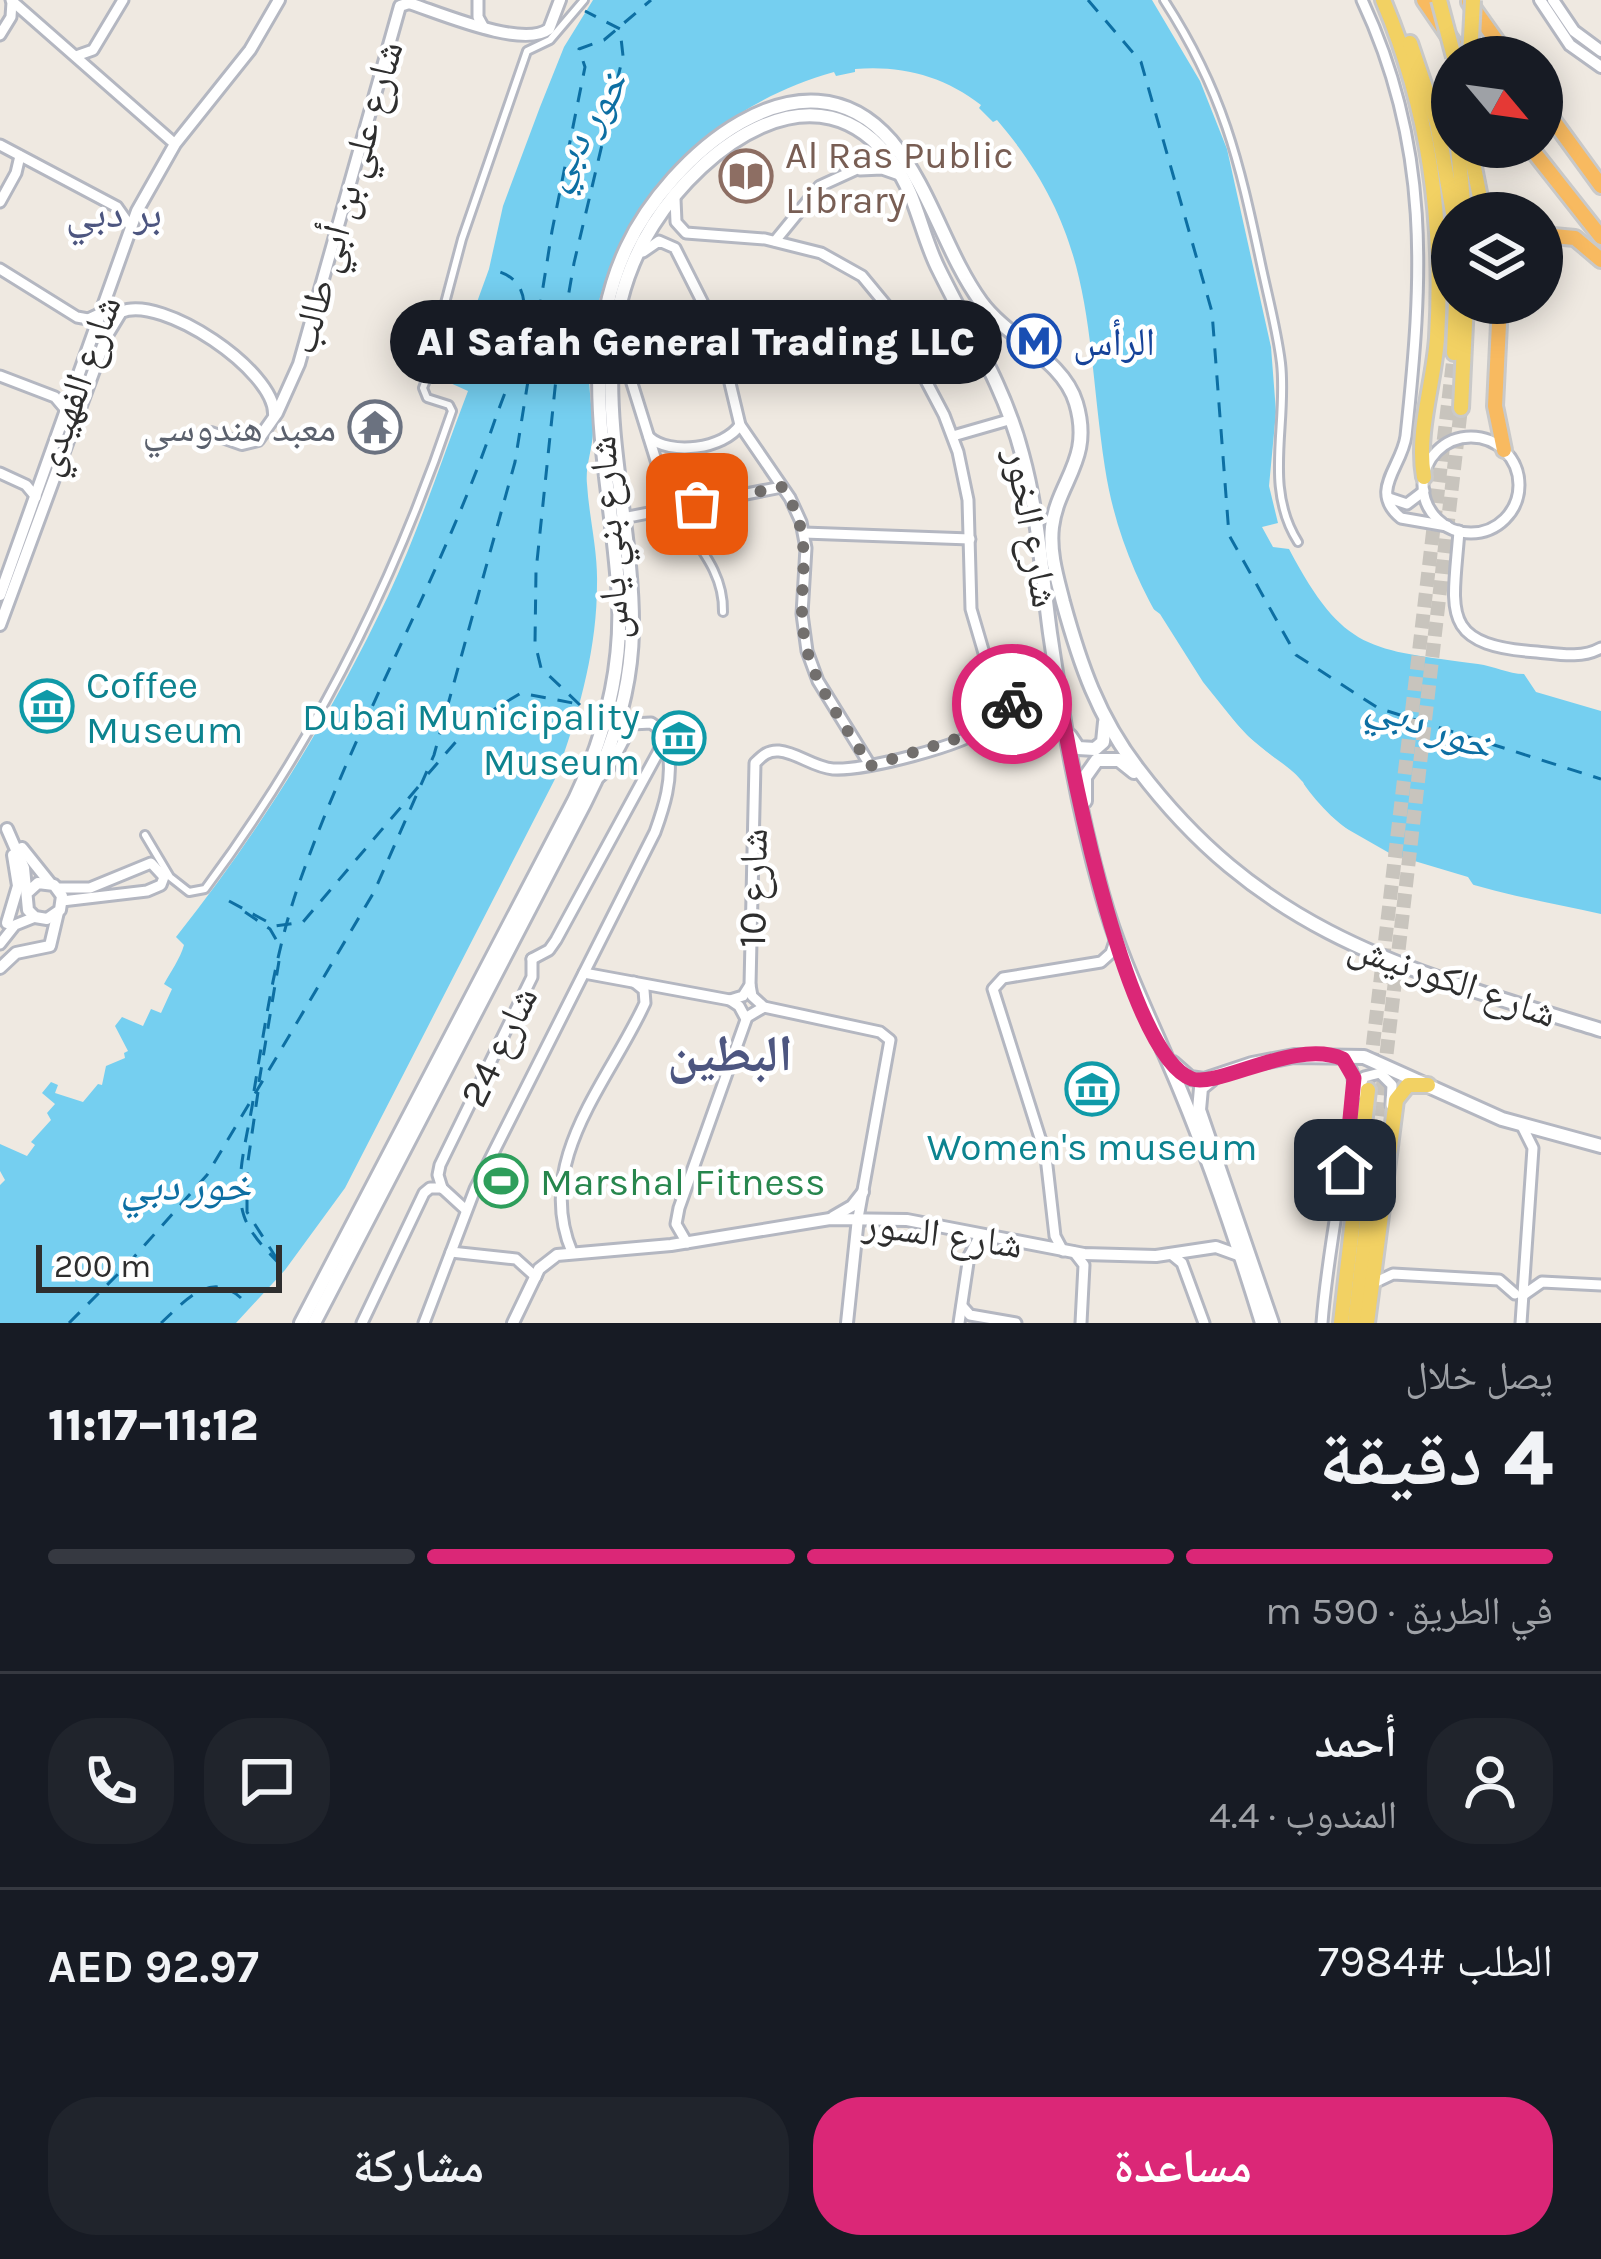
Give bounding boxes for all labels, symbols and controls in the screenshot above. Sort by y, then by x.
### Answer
street label: شارع علي بن أبي طالب [279,35,420,361]
north arrow [1431,36,1563,168]
map controls [1431,36,1563,324]
water label: خور دبي [528,60,647,202]
place label: Al Ras Public Library [785,132,1014,223]
library icon: Al Ras Public Library [718,148,774,204]
district label: بر دبي [66,188,162,246]
button: layers [1431,192,1563,324]
street label: شارع الفهيدي [23,289,138,484]
callout: Al Safah General Trading LLC [391,300,1003,384]
metro station icon: الرأس [1006,313,1062,369]
text: Al Safah General Trading LLC [417,319,975,365]
place label: الرأس [1073,319,1155,366]
temple icon: معبد هندوسي [347,399,403,455]
place label: معبد هندوسي [143,405,336,459]
street label: شارع بني ياس [579,434,647,641]
street label: شارع الخور [994,444,1069,611]
pin [646,453,748,555]
icon: bag [664,471,730,537]
courier [952,644,1072,764]
place label: Coffee Museum [86,662,243,753]
icon: bike [979,671,1045,737]
museum icon: Coffee Museum [19,678,75,734]
water label: خور دبي [1359,678,1501,779]
place label: Dubai Municipality Museum [302,694,640,785]
museum icon: Dubai Municipality Museum [651,710,707,766]
street label: شارع 10 [729,828,778,948]
street label: شارع الكورنيش [1342,923,1563,1038]
street label: شارع 24 [450,979,548,1114]
district label: البطين [667,1024,793,1085]
museum icon: Women's museum [1064,1061,1120,1117]
pin [1294,1119,1396,1221]
place label: Women's museum [927,1124,1257,1170]
icon: home [1312,1137,1378,1203]
sports icon: Marshal Fitness [473,1153,529,1209]
place label: Marshal Fitness [540,1159,826,1205]
water label: خور دبي [121,1161,252,1219]
street label: شارع السور [859,1200,1025,1269]
scale bar [36,1239,282,1292]
text: 200 m [54,1247,151,1285]
text: يصل خلال [1405,1353,1553,1399]
text: 11:12–11:17 [48,1399,258,1451]
text: 4 دقيقة [1319,1413,1553,1505]
text: في الطريق · 590 m [1265,1588,1553,1634]
text: أحمد [1315,1716,1397,1768]
button: phone [48,1718,174,1844]
button: chat [204,1718,330,1844]
button: person [1427,1718,1553,1844]
text: المندوب · 4.4 [1209,1792,1397,1838]
text: الطلب #7984 [1318,1935,1553,1987]
text: AED 92.97 [48,1941,259,1993]
button: مشاركة [48,2097,789,2235]
button: مساعدة [813,2097,1553,2235]

